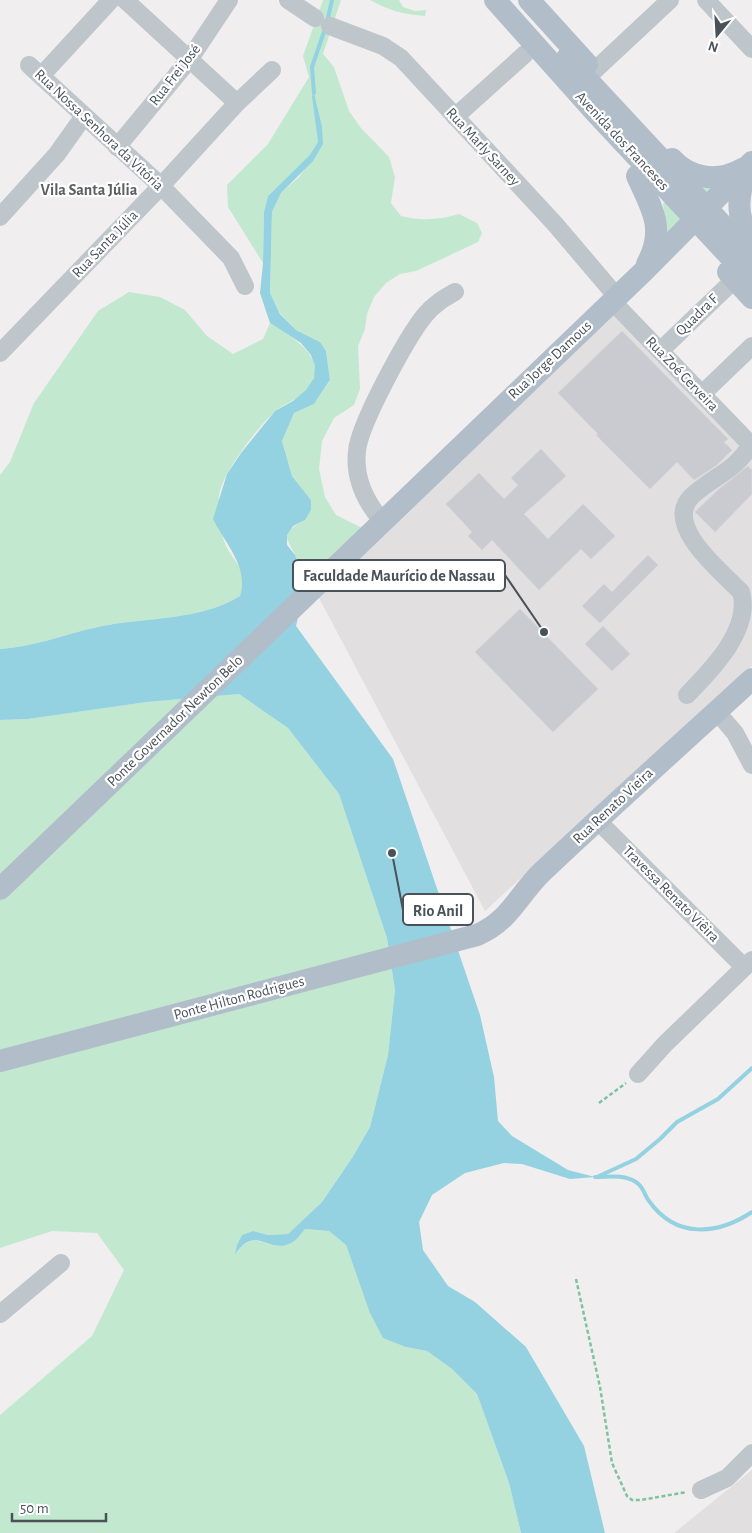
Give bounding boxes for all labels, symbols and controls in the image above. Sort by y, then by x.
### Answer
north arrow [692,10,742,60]
text: N [706,38,720,55]
street label: Rua Frei José [147,42,203,108]
street label: Rua Nossa Senhora da Vitória [32,67,166,193]
street label: Avenida dos Franceses [573,89,671,193]
street label: Rua Marly Sarney [443,105,523,189]
district label: Vila Santa Júlia [41,182,138,198]
street label: Rua Santa Júlia [69,207,141,281]
street label: Quadra F [673,291,721,339]
street label: Rua Jorge Damous [506,318,594,402]
street label: Rua Zoé Cerveira [643,334,721,414]
callout: Faculdade Maurício de Nassau [293,560,505,591]
text: Faculdade Maurício de Nassau [303,568,496,584]
street label: Ponte Governador Newton Belo [104,653,246,789]
street label: Rua Renato Vieira [570,765,656,847]
street label: Travessa Renato Viêira [620,843,722,945]
callout: Rio Anil [403,894,473,925]
text: Rio Anil [413,903,463,919]
street label: Ponte Hilton Rodrigues [172,973,306,1023]
scale bar [12,1490,106,1522]
text: 50 m [20,1501,49,1516]

